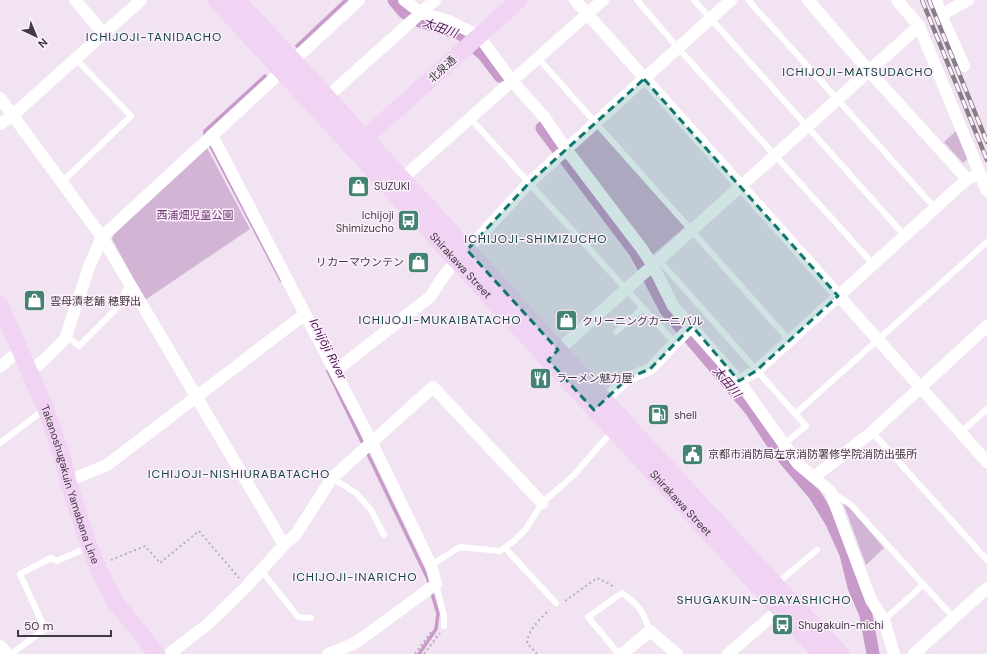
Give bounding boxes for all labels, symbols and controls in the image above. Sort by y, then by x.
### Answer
water label: 太田川 [420,14,462,42]
north arrow [16,16,56,56]
district label: ICHIJOJI-TANIDACHO [86,29,222,45]
text: N [35,35,51,51]
street label: 北泉通 [425,53,459,85]
district label: ICHIJOJI-MATSUDACHO [782,64,934,80]
shop icon: SUZUKI [346,173,372,199]
place label: SUZUKI [374,179,410,193]
park label: 西浦畑児童公園 [157,208,234,222]
place label: Ichijoji Shimizucho [336,208,394,235]
bus stop icon: Ichijoji Shimizucho [396,208,422,234]
street label: Shirakawa Street [427,229,495,301]
district label: ICHIJOJI-SHIMIZUCHO [464,231,608,247]
shop icon: リカーマウンテン [406,249,432,275]
place label: リカーマウンテン [316,255,404,269]
shop icon: 雲母漬老舗 穂野出 [22,288,48,314]
place label: 雲母漬老舗 穂野出 [50,294,141,308]
shop icon: クリーニングカーニバル [553,308,579,334]
district label: ICHIJOJI-MUKAIBATACHO [358,312,522,328]
place label: クリーニングカーニバル [582,314,703,328]
water label: Ichijōji River [306,316,350,383]
water label: 太田川 [709,363,746,402]
restaurant icon: ラーメン魅力屋 [528,365,554,391]
place label: ラーメン魅力屋 [556,371,633,385]
fuel station icon: shell [646,402,672,428]
street label: Takanoshugakuin Yamabana Line [38,403,103,566]
place label: shell [674,408,697,422]
public building icon: 京都市消防局左京消防署修学院消防出張所 [679,441,705,467]
place label: 京都市消防局左京消防署修学院消防出張所 [708,447,918,461]
district label: ICHIJOJI-NISHIURABATACHO [148,466,330,482]
street label: Shirakawa Street [647,467,715,539]
district label: ICHIJOJI-INARICHO [292,569,418,585]
district label: SHUGAKUIN-OBAYASHICHO [676,592,852,608]
scale bar [18,612,111,638]
bus stop icon: Shugakuin-michi [769,612,795,638]
text: 50 m [24,618,53,634]
place label: Shugakuin-michi [798,618,884,632]

